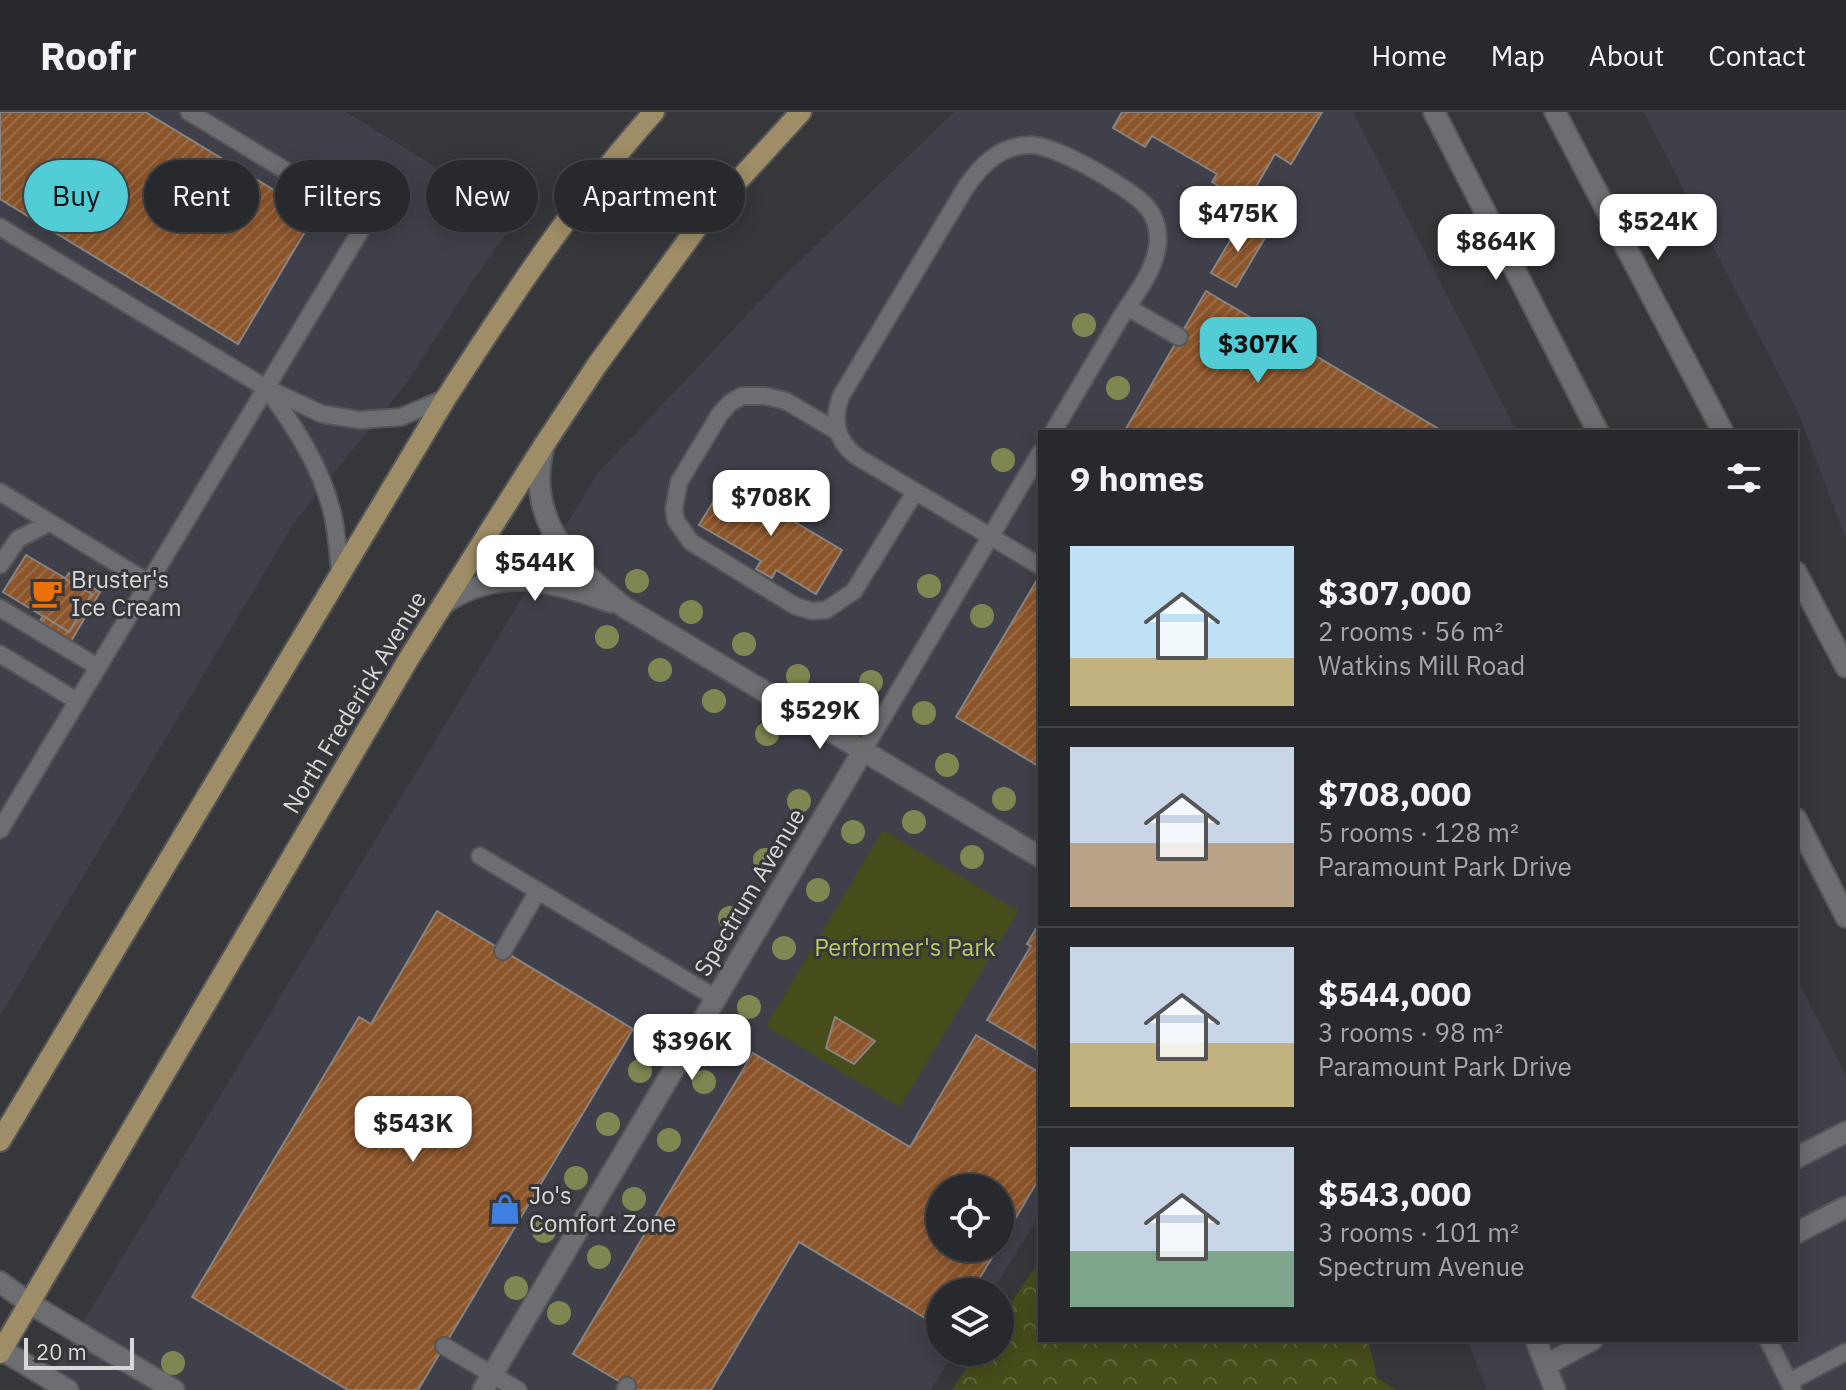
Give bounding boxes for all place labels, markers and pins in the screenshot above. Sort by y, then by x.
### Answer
pin: $475K [1182,186,1294,254]
pin: $524K [1602,194,1714,262]
pin: $864K [1440,214,1552,282]
pin: $307K [1202,317,1314,385]
pin: $708K [715,470,827,538]
pin: $544K [479,535,591,603]
place label: Bruster's Ice Cream [71,563,182,623]
cafe icon: Bruster's Ice Cream [30,576,64,610]
pin: $529K [764,683,876,751]
pin: $396K [636,1014,748,1082]
pin: $543K [357,1096,469,1164]
place label: Jo's Comfort Zone [529,1179,676,1239]
shop icon: Jo's Comfort Zone [488,1192,522,1226]

